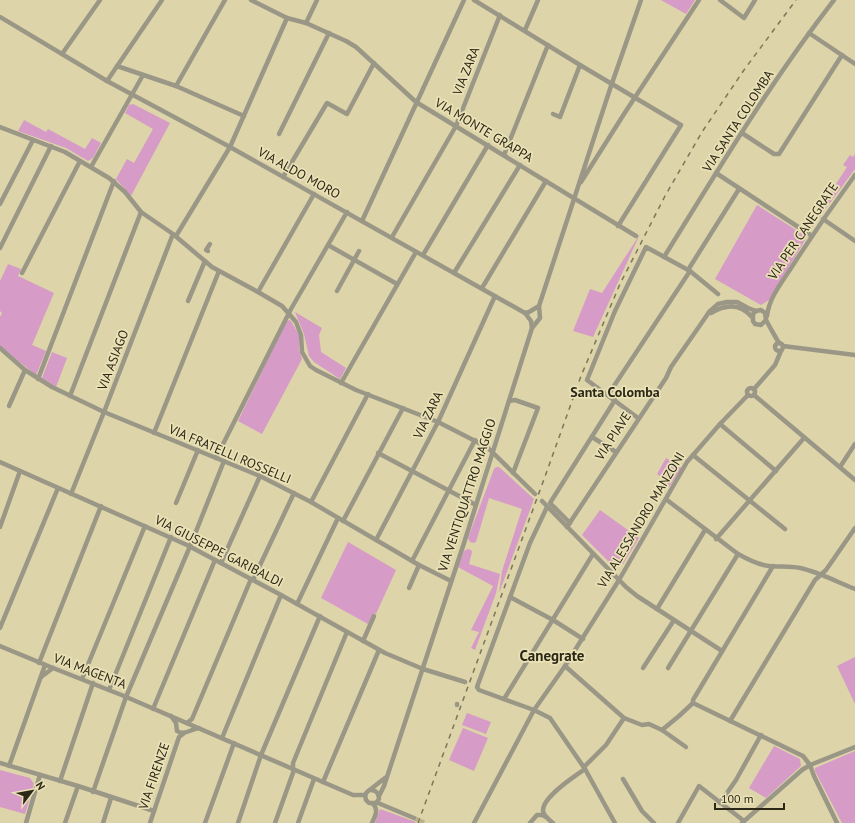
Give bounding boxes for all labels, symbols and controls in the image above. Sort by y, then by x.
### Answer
street label: VIA ZARA [448,44,484,99]
street label: VIA SANTA COLOMBA [698,67,777,176]
street label: VIA MONTE GRAPPA [431,93,537,166]
street label: VIA ALDO MORO [254,143,343,203]
street label: VIA PER CANEGRATE [764,179,842,284]
street label: VIA ASIAGO [93,327,132,394]
district label: Santa Colomba [570,383,660,401]
street label: VIA ZARA [409,388,447,442]
street label: VIA PIAVE [591,409,635,464]
street label: VIA VENTIQUATTRO MAGGIO [434,416,500,575]
street label: VIA FRATELLI ROSSELLI [165,420,294,488]
street label: VIA ALESSANDRO MANZONI [593,449,688,592]
street label: VIA GIUSEPPE GARIBALDI [151,511,286,591]
district label: Canegrate [520,646,585,665]
street label: VIA MAGENTA [50,649,129,693]
street label: VIA FIRENZE [134,740,173,813]
north arrow [12,771,52,811]
text: N [33,779,48,792]
scale bar [715,785,784,811]
text: 100 m [721,791,754,806]

